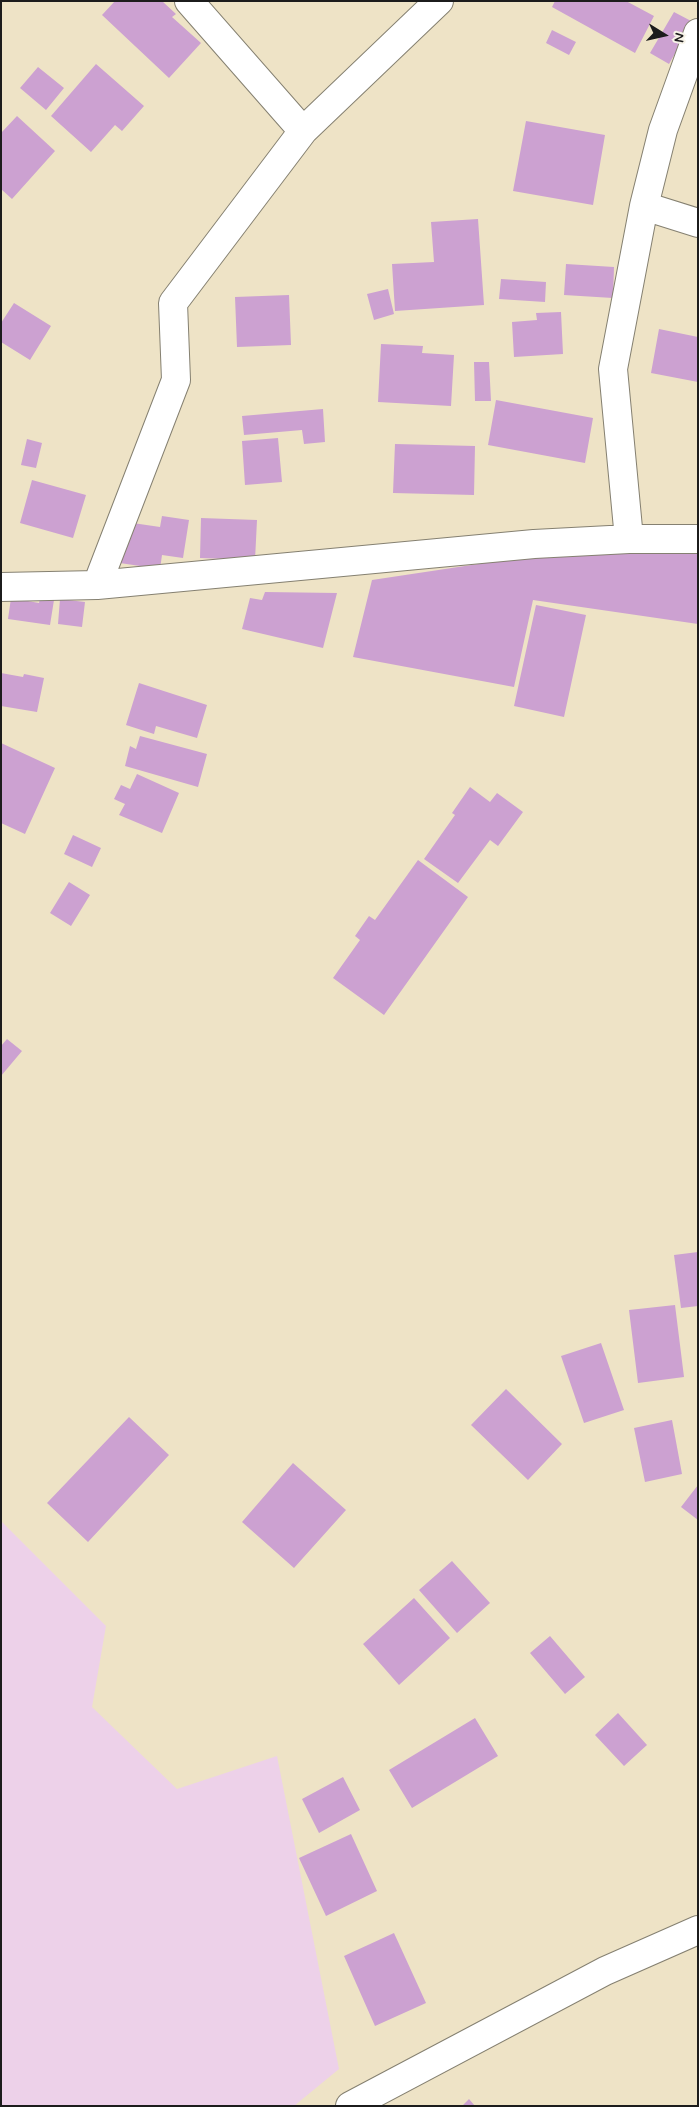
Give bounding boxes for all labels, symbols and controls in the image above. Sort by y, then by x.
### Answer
north arrow [639,10,689,60]
text: N [669,31,688,44]

